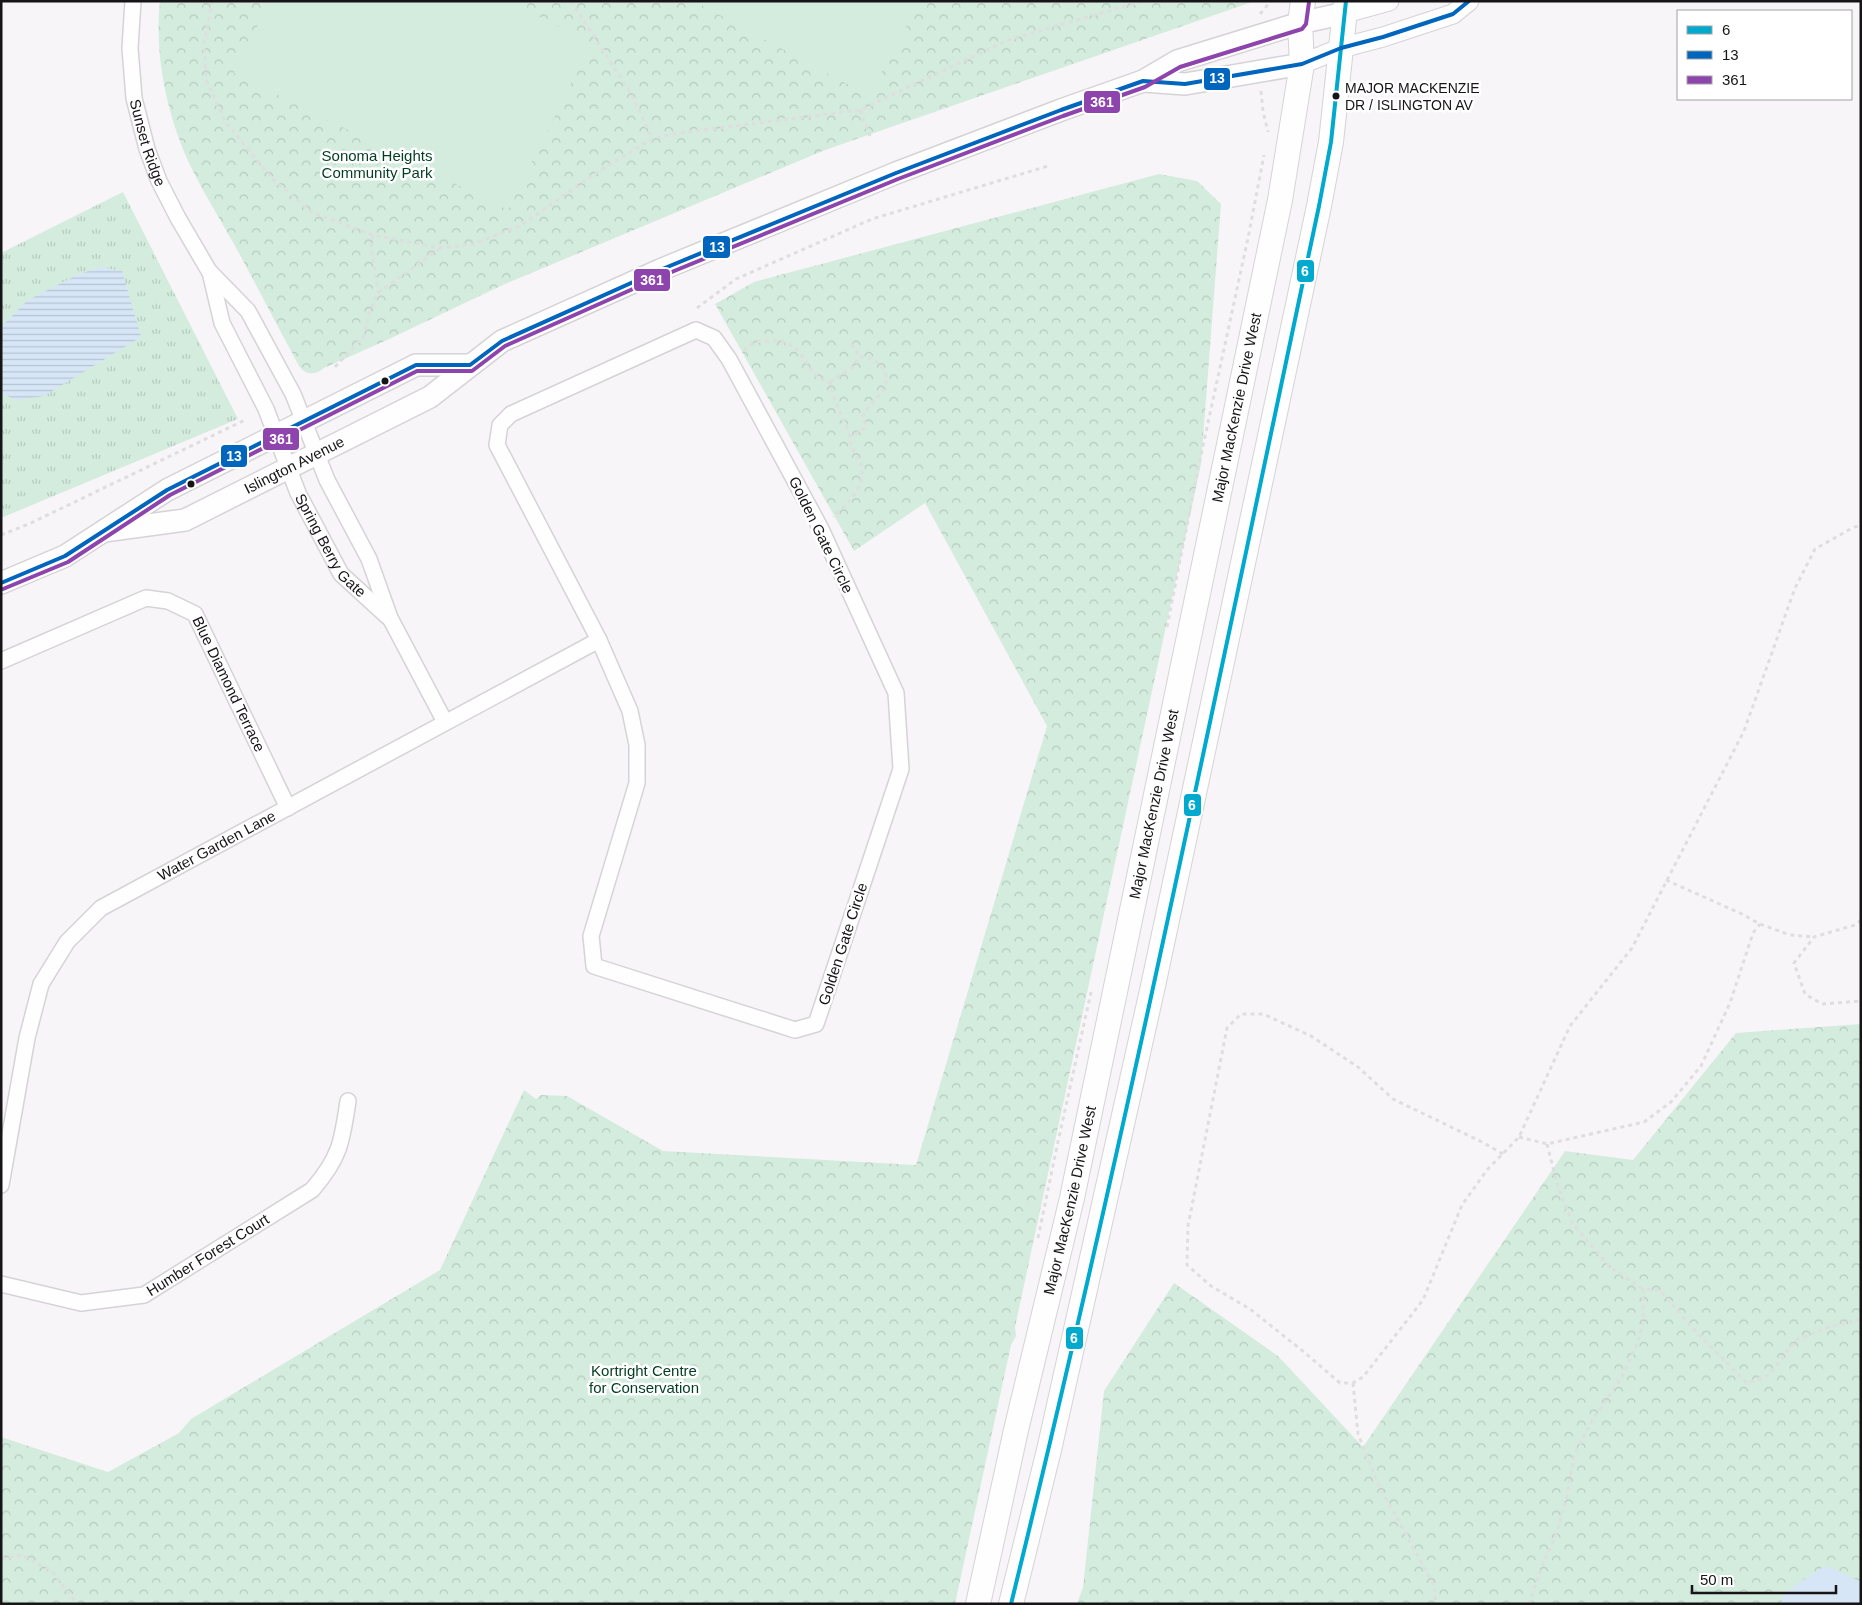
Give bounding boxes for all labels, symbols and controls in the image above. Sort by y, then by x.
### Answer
legend [1677,10,1852,100]
text: 6 [1722,21,1730,38]
text: 13 [1722,46,1739,63]
line badge: 13 [1203,67,1231,91]
text: 13 [1209,70,1225,86]
text: 361 [1722,71,1747,88]
place label: MAJOR MACKENZIE DR / ISLINGTON AV [1345,80,1480,113]
line badge: 361 [1083,90,1121,114]
marker: MAJOR MACKENZIE DR / ISLINGTON AV [1331,91,1341,101]
text: 361 [1090,94,1114,110]
street label: Sunset Ridge [127,97,169,189]
park label: Sonoma Heights Community Park [322,147,433,181]
line badge: 13 [702,235,731,259]
text: 13 [709,239,725,255]
line badge: 6 [1296,259,1315,283]
text: 6 [1301,263,1309,279]
line badge: 361 [633,268,671,292]
text: 361 [640,272,664,288]
street label: Major MacKenzie Drive West [1208,311,1264,504]
unlabelled marker [380,376,390,386]
line badge: 361 [262,427,300,451]
text: 361 [269,431,293,447]
street label: Islington Avenue [241,432,347,497]
line badge: 13 [220,444,248,468]
text: 13 [226,448,242,464]
street label: Golden Gate Circle [786,474,857,596]
unlabelled marker [186,479,196,489]
street label: Spring Berry Gate [292,491,370,600]
street label: Blue Diamond Terrace [189,613,269,754]
street label: Major MacKenzie Drive West [1126,707,1182,900]
line badge: 6 [1183,793,1202,817]
text: 6 [1188,797,1196,813]
street label: Water Garden Lane [155,807,278,884]
street label: Golden Gate Circle [815,881,870,1007]
street label: Major MacKenzie Drive West [1040,1103,1099,1296]
street label: Humber Forest Court [143,1210,273,1299]
line badge: 6 [1065,1326,1084,1350]
text: 6 [1070,1330,1078,1346]
park label: Kortright Centre for Conservation [589,1362,699,1396]
scale bar [1692,1562,1836,1594]
text: 50 m [1700,1571,1733,1588]

